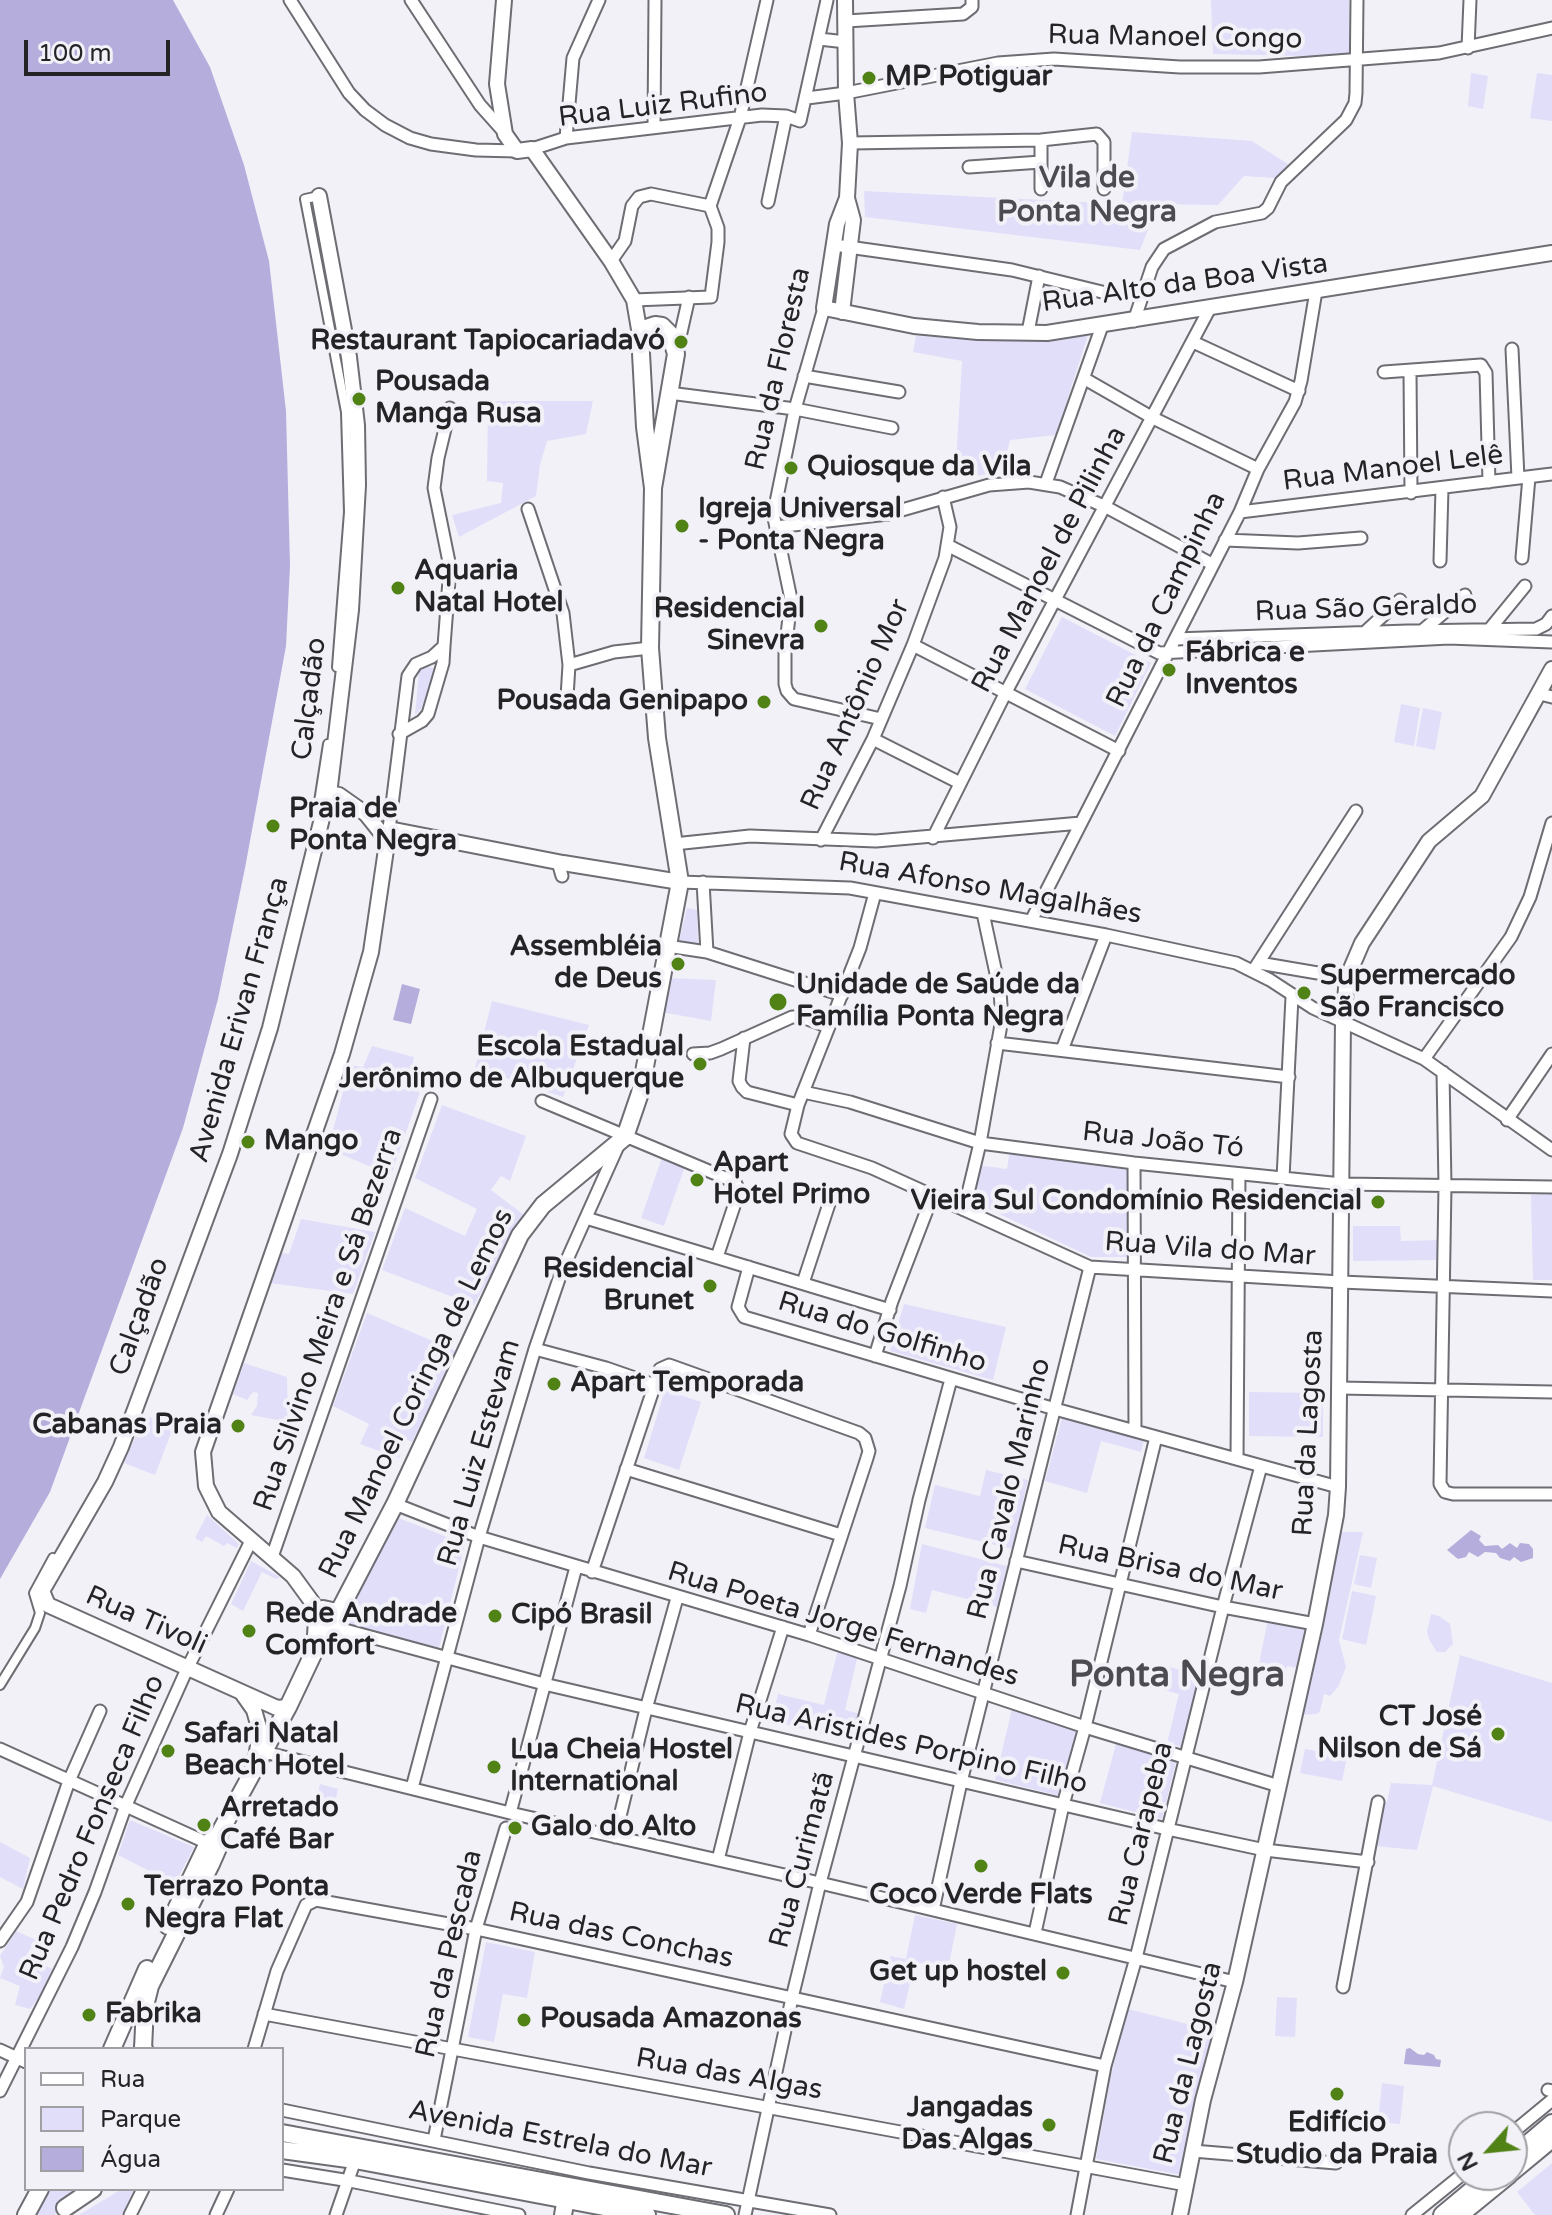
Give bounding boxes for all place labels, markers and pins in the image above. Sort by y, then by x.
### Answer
place label: MP Potiguar [885,61,1052,95]
marker: MP Potiguar [860,69,878,87]
place label: Restaurant Tapiocariadavó [310,325,665,359]
marker: Restaurant Tapiocariadavó [672,333,690,351]
place label: Pousada Manga Rusa [375,366,542,432]
marker: Pousada Manga Rusa [350,390,368,408]
place label: Quiosque da Vila [807,451,1031,485]
marker: Quiosque da Vila [782,459,800,477]
place label: Igreja Universal - Ponta Negra [698,493,902,559]
marker: Igreja Universal - Ponta Negra [673,517,691,535]
place label: Aquaria Natal Hotel [414,555,564,621]
marker: Aquaria Natal Hotel [389,579,407,597]
place label: Residencial Sinevra [654,593,805,659]
marker: Residencial Sinevra [812,617,830,635]
place label: Fábrica e Inventos [1185,637,1305,703]
marker: Fábrica e Inventos [1160,661,1178,679]
place label: Pousada Genipapo [496,685,748,719]
marker: Pousada Genipapo [755,693,773,711]
place label: Praia de Ponta Negra [289,793,457,859]
marker: Praia de Ponta Negra [264,817,282,835]
place label: Assembléia de Deus [509,931,662,997]
marker: Assembléia de Deus [669,955,687,973]
place label: Supermercado São Francisco [1320,960,1515,1026]
place label: Unidade de Saúde da Família Ponta Negra [796,969,1080,1035]
marker: Supermercado São Francisco [1295,984,1313,1002]
marker: Unidade de Saúde da Família Ponta Negra [767,991,789,1013]
place label: Escola Estadual Jerônimo de Albuquerque [339,1031,684,1097]
marker: Escola Estadual Jerônimo de Albuquerque [691,1055,709,1073]
place label: Mango [264,1125,359,1159]
marker: Mango [239,1133,257,1151]
place label: Apart Hotel Primo [713,1147,870,1213]
marker: Apart Hotel Primo [688,1171,706,1189]
place label: Vieira Sul Condomínio Residencial [911,1185,1362,1219]
marker: Vieira Sul Condomínio Residencial [1369,1193,1387,1211]
place label: Residencial Brunet [543,1253,694,1319]
marker: Residencial Brunet [701,1277,719,1295]
place label: Apart Temporada [570,1367,804,1401]
marker: Apart Temporada [545,1375,563,1393]
place label: Cabanas Praia [32,1409,222,1443]
marker: Cabanas Praia [229,1417,247,1435]
place label: Rede Andrade Comfort [265,1598,457,1664]
place label: Cipó Brasil [511,1599,652,1633]
marker: Cipó Brasil [486,1607,504,1625]
marker: Rede Andrade Comfort [240,1622,258,1640]
place label: CT José Nilson de Sá [1317,1701,1482,1767]
place label: Safari Natal Beach Hotel [184,1718,345,1784]
marker: CT José Nilson de Sá [1489,1725,1507,1743]
place label: Lua Cheia Hostel International [510,1734,733,1800]
marker: Safari Natal Beach Hotel [159,1742,177,1760]
marker: Lua Cheia Hostel International [485,1758,503,1776]
place label: Arretado Café Bar [220,1792,339,1858]
place label: Galo do Alto [531,1811,696,1845]
marker: Arretado Café Bar [195,1816,213,1834]
marker: Galo do Alto [506,1819,524,1837]
marker: Coco Verde Flats [972,1857,990,1875]
place label: Terrazo Ponta Negra Flat [144,1871,329,1937]
place label: Coco Verde Flats [869,1879,1093,1913]
marker: Terrazo Ponta Negra Flat [119,1895,137,1913]
place label: Get up hostel [869,1956,1047,1990]
marker: Get up hostel [1054,1964,1072,1982]
place label: Fabrika [105,1998,202,2032]
place label: Pousada Amazonas [540,2003,802,2037]
marker: Fabrika [80,2006,98,2024]
marker: Pousada Amazonas [515,2011,533,2029]
marker: Edifício Studio da Praia [1328,2085,1346,2103]
place label: Jangadas Das Algas [901,2092,1033,2158]
place label: Edifício Studio da Praia [1236,2107,1438,2173]
marker: Jangadas Das Algas [1040,2116,1058,2134]

